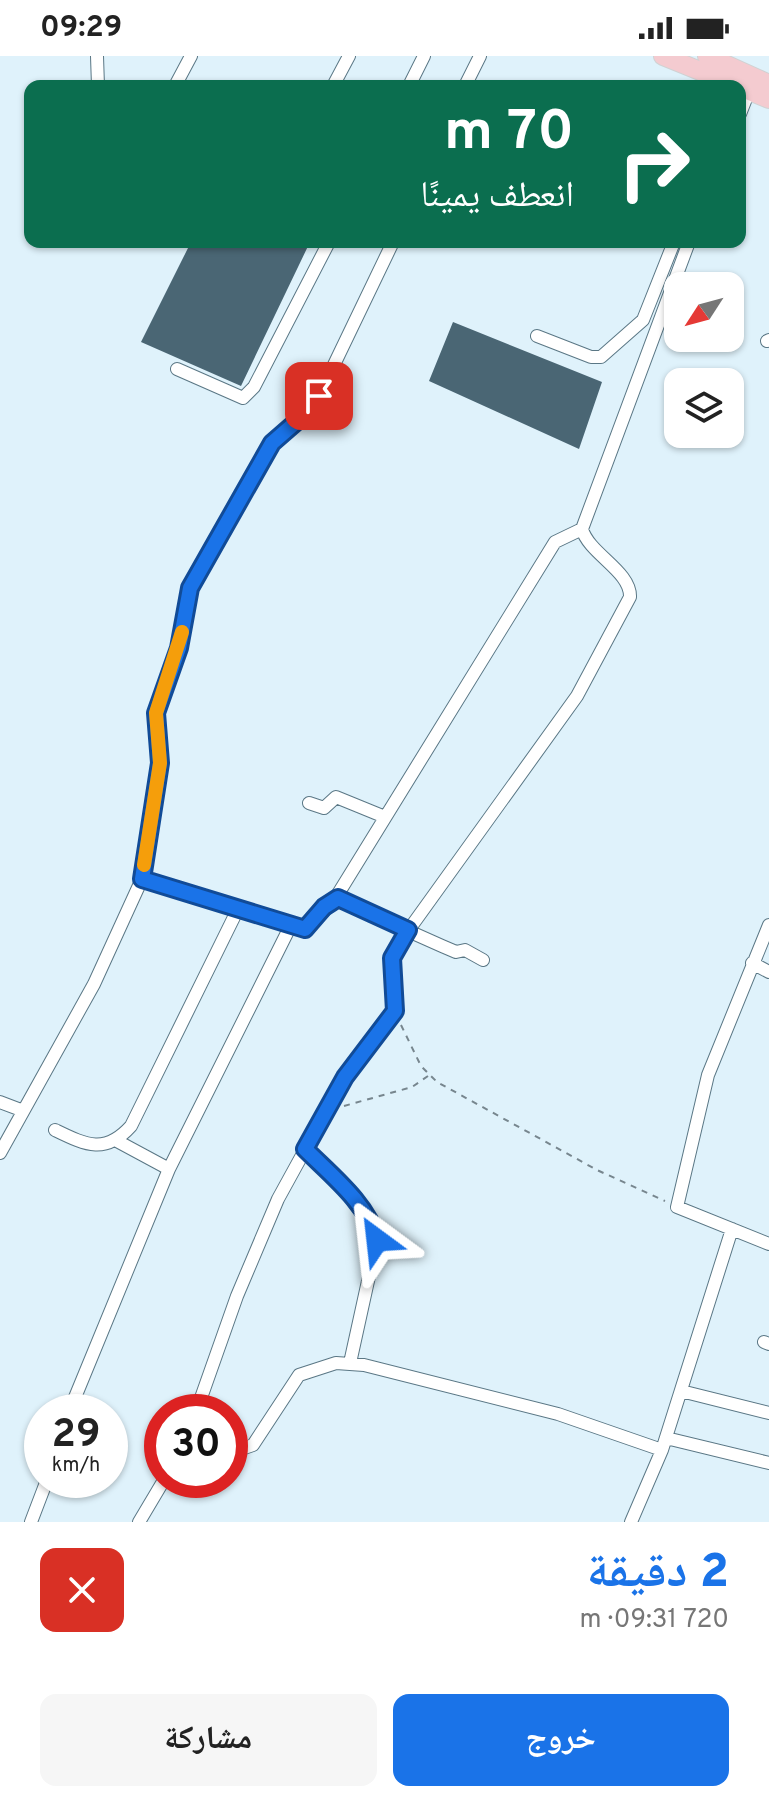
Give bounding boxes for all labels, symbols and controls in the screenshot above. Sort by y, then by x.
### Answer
text: 09:29 [40,10,122,47]
text: 70 m [444,99,574,169]
icon: right [602,112,706,216]
text: انعطف يمينًا [420,174,574,220]
north arrow [664,272,744,352]
map controls [664,272,744,448]
pin [285,362,353,430]
button: layers [664,368,744,448]
icon: arrive [297,374,341,418]
position arrow [335,1198,419,1282]
speed limit sign: 30 [144,1394,248,1498]
text: 29 [51,1411,101,1461]
text: km/h [52,1453,100,1479]
text: 2 دقيقة [587,1544,729,1604]
button: close [40,1548,124,1632]
text: 720 m · 09:31 [579,1604,729,1637]
button: مشاركة [40,1694,377,1786]
button: خروج [393,1694,729,1786]

